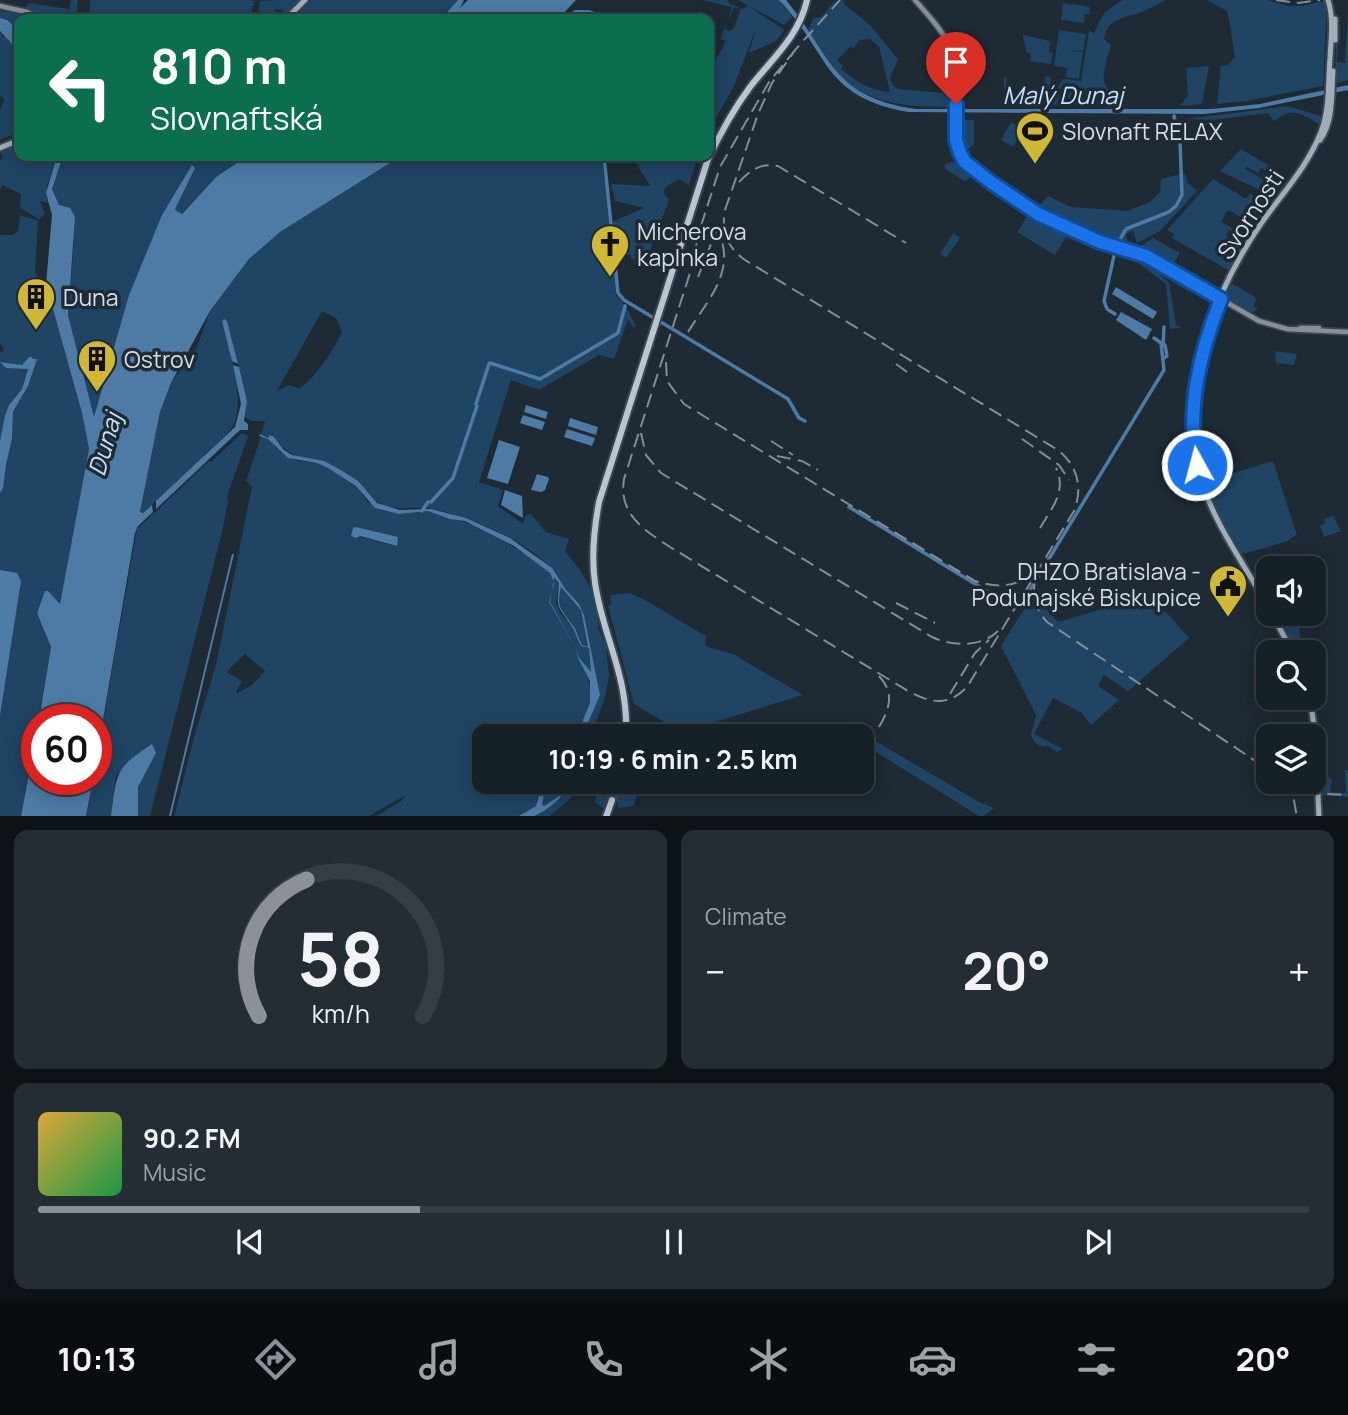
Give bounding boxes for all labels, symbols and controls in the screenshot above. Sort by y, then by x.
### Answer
text: 810 m [150,32,288,99]
pin [926,32,986,104]
icon: left [35,42,126,133]
icon: arrive [937,43,975,81]
water label: Malý Dunaj [1003,78,1126,111]
text: Slovnaftská [150,96,323,140]
sports icon: Slovnaft RELAX [1014,110,1056,165]
place label: Slovnaft RELAX [1062,115,1223,147]
street label: Svornosti [1209,163,1291,265]
place label: Micherova kaplnka [637,215,747,273]
church icon: Micherova kaplnka [589,223,631,278]
building icon: Duna [15,276,57,331]
place label: Duna [63,281,119,313]
building icon: Ostrov [76,338,118,393]
place label: Ostrov [124,343,195,375]
water label: Dunaj [79,406,129,479]
position arrow [1160,428,1234,502]
place label: DHZO Bratislava - Podunajské Biskupice [972,555,1201,613]
map controls [1256,556,1326,794]
button: sound [1256,556,1326,626]
public building icon: DHZO Bratislava - Podunajské Biskupice [1207,563,1249,618]
button: search [1256,640,1326,710]
speed limit sign: 60 [21,704,112,795]
button: layers [1256,724,1326,794]
text: 10:19 · 6 min · 2.5 km [548,741,798,777]
text: Climate [705,900,787,932]
text: 58 [297,908,384,1008]
text: 20° [963,935,1051,1006]
text: − [705,945,726,997]
text: + [1288,945,1310,997]
text: km/h [311,995,370,1030]
text: 90.2 FM [143,1120,241,1156]
text: Music [143,1156,206,1188]
icon: previous [231,1223,269,1261]
icon: pause [655,1223,693,1261]
icon: next [1079,1223,1117,1261]
icon: directions [251,1335,300,1384]
icon: music [415,1335,464,1384]
icon: phone [579,1335,628,1384]
icon: climate [744,1335,793,1384]
icon: car [908,1335,957,1384]
icon: filters [1072,1335,1121,1384]
text: 10:13 [58,1337,136,1381]
text: 20° [1236,1337,1290,1381]

